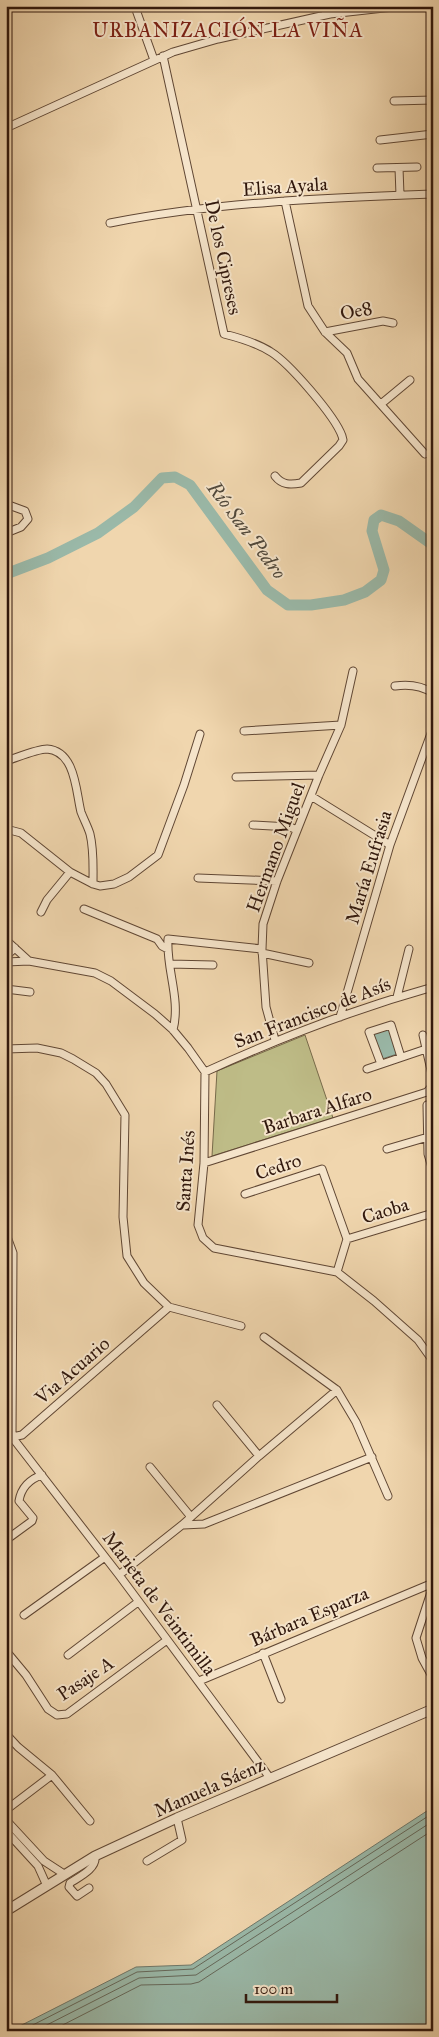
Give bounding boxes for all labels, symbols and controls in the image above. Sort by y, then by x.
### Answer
district label: URBANIZACIÓN LA VIÑA [92,16,364,42]
street label: Elisa Ayala [242,172,329,201]
street label: De los Cipreses [200,197,247,317]
street label: Oe8 [338,296,374,325]
water label: Río San Pedro [202,476,292,584]
street label: Hermano Miguel [241,778,311,916]
street label: María Eufrasia [340,807,397,927]
street label: San Francisco de Asís [231,972,394,1053]
street label: Barbara Alfaro [260,1082,375,1139]
street label: Santa Inés [171,1130,200,1212]
street label: Cedro [252,1148,304,1185]
street label: Caoba [359,1192,412,1228]
street label: Via Acuario [30,1332,115,1410]
street label: Marieta de Veintimilla [98,1527,222,1681]
street label: Bárbara Esparza [247,1581,373,1652]
street label: Pasaje A [53,1651,118,1706]
street label: Manuela Sáenz [150,1753,268,1822]
scale bar [246,1972,338,2004]
text: 100 m [254,1980,294,1998]

